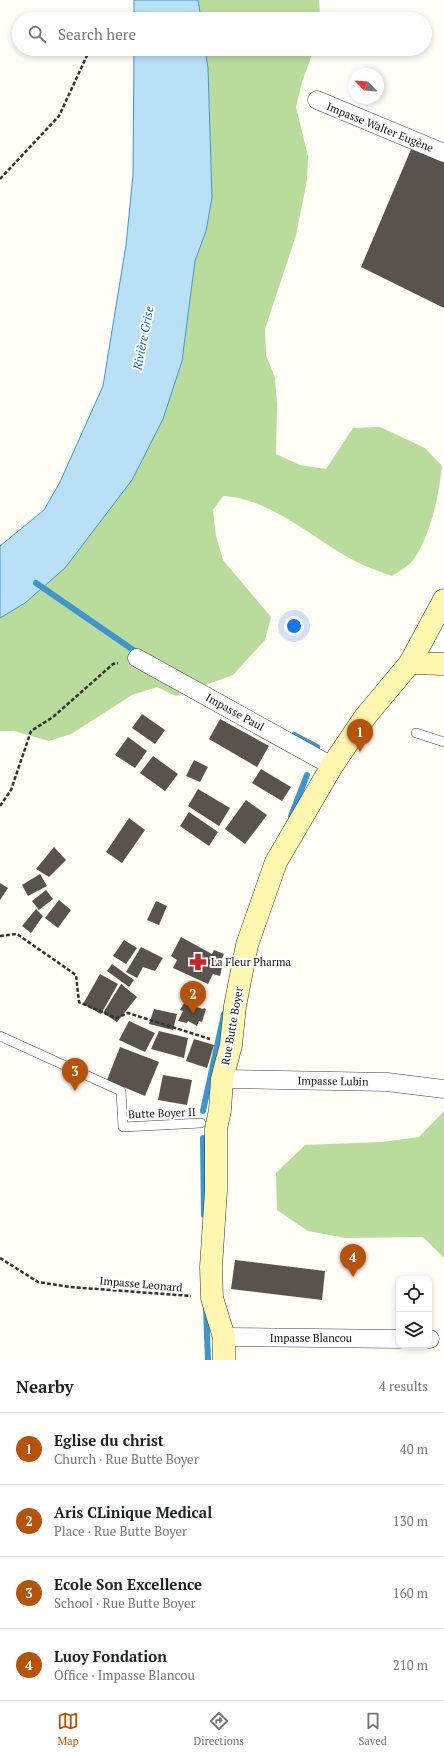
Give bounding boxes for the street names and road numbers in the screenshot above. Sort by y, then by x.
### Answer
street label: Impasse Walter Eugène [325,99,436,155]
street label: Impasse Paul [203,690,267,734]
street label: Rue Butte Boyer [218,985,246,1066]
street label: Impasse Lubin [297,1073,369,1089]
street label: Butte Boyer II [128,1105,196,1121]
street label: Impasse Leonard [99,1273,183,1295]
street label: Impasse Blancou [270,1331,353,1345]

